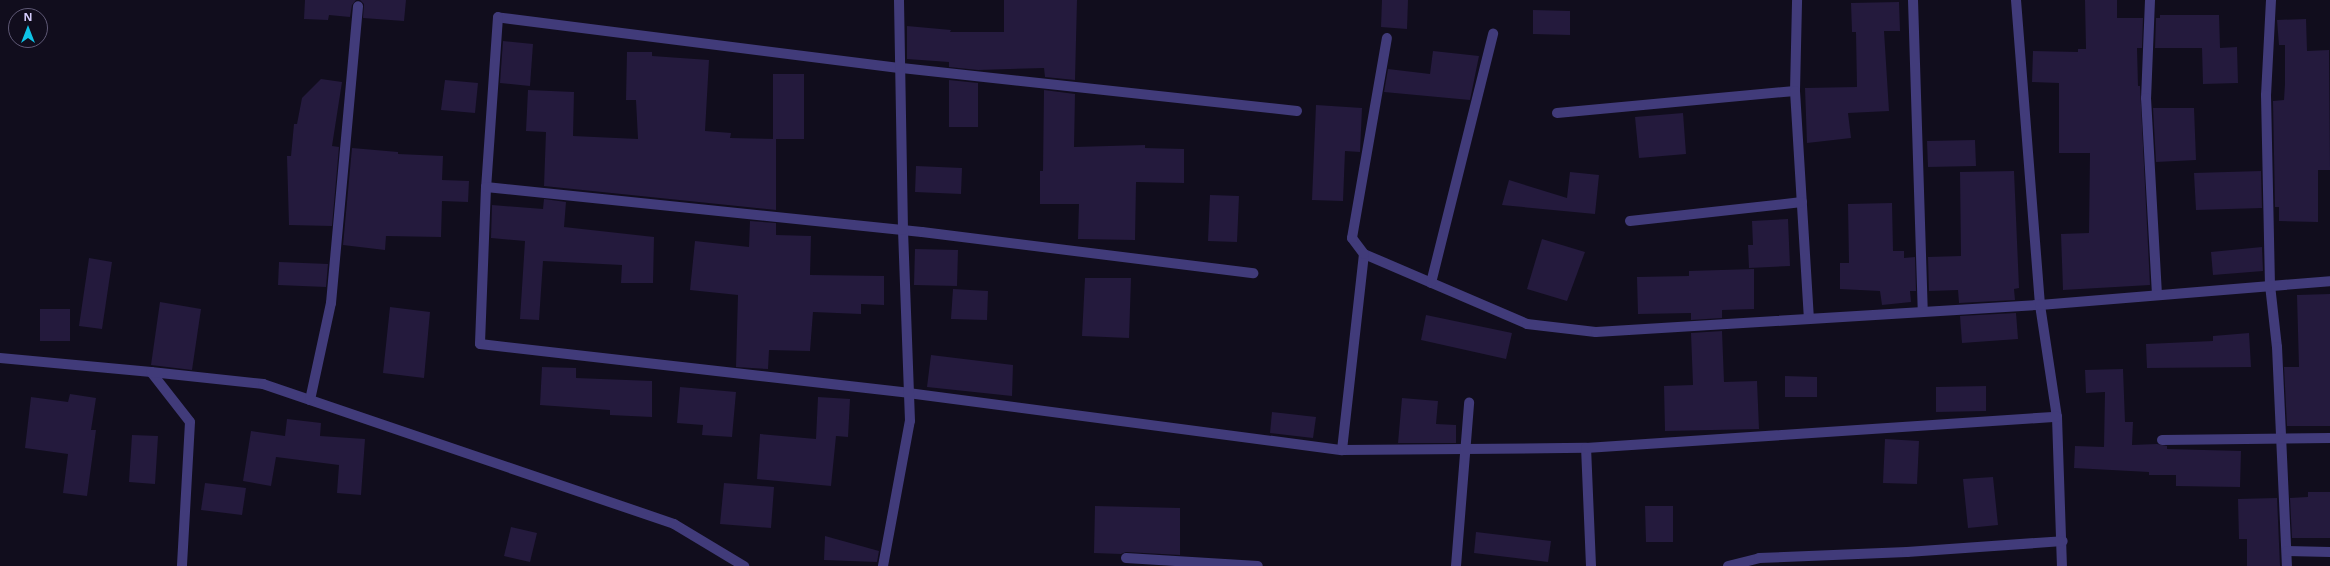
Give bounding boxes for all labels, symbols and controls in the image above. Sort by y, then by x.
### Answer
north arrow [8,8,48,48]
text: N [24,9,32,24]

